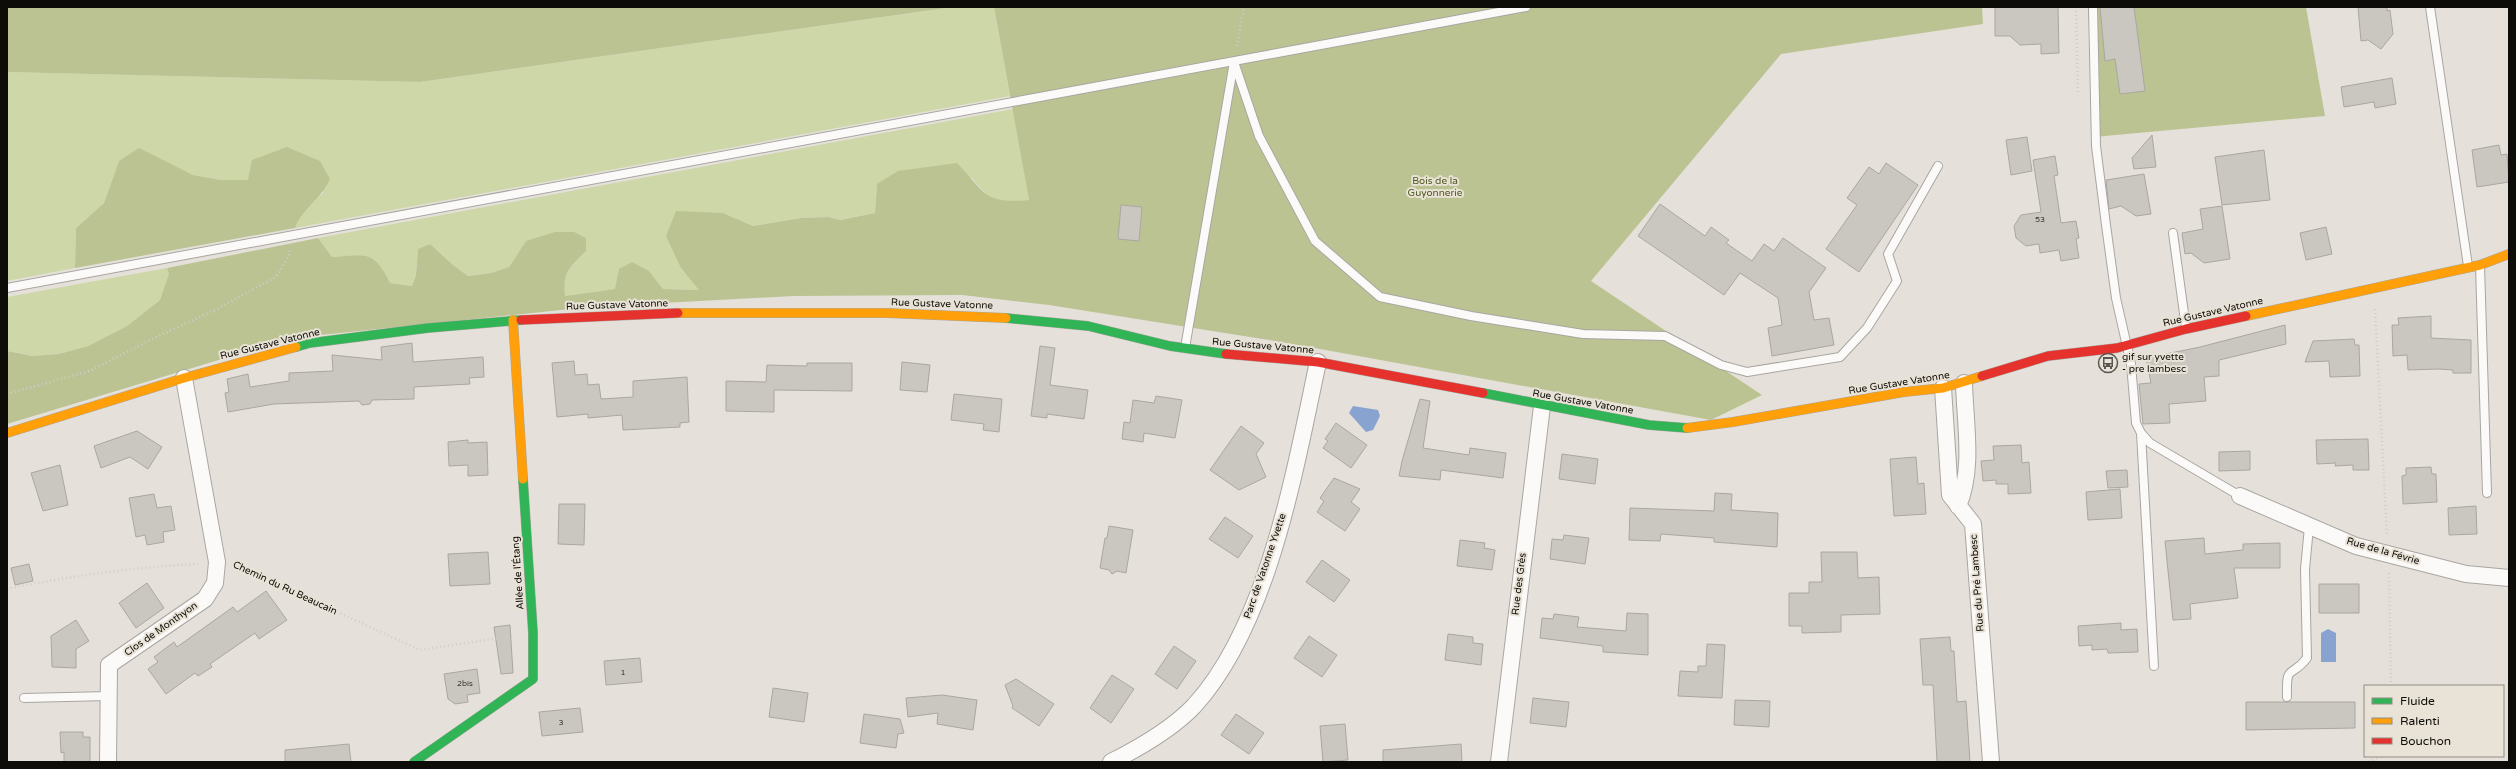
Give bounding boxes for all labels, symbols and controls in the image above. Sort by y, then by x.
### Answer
park label: Bois de la Guyonnerie [1408,175,1463,199]
house number: 53 [2035,215,2045,224]
street label: Rue Gustave Vatonne [2162,295,2265,329]
street label: Rue Gustave Vatonne [891,296,994,312]
street label: Rue Gustave Vatonne [566,297,669,313]
street label: Rue Gustave Vatonne [219,326,321,362]
street label: Rue Gustave Vatonne [1212,336,1315,356]
place label: gif sur yvette - pre lambesc [2122,351,2186,375]
bus stop icon: gif sur yvette - pre lambesc [2097,352,2119,374]
street label: Rue Gustave Vatonne [1848,369,1951,397]
street label: Rue Gustave Vatonne [1532,387,1635,417]
street label: Parc de Vatonne Yvette [1241,511,1289,620]
street label: Rue du Pré Lambesc [1968,534,1986,632]
street label: Rue de la Févrie [2345,535,2421,567]
street label: Allée de l'Étang [509,536,527,610]
street label: Rue des Grès [1509,552,1529,616]
street label: Chemin du Ru Beaucain [231,559,339,617]
street label: Clos de Monthyon [122,599,200,659]
house number: 1 [620,668,626,677]
house number: 2bis [457,679,473,688]
legend [2364,685,2504,757]
text: Fluide [2400,694,2435,708]
text: Ralenti [2400,714,2440,728]
house number: 3 [558,718,564,727]
text: Bouchon [2400,734,2451,748]

